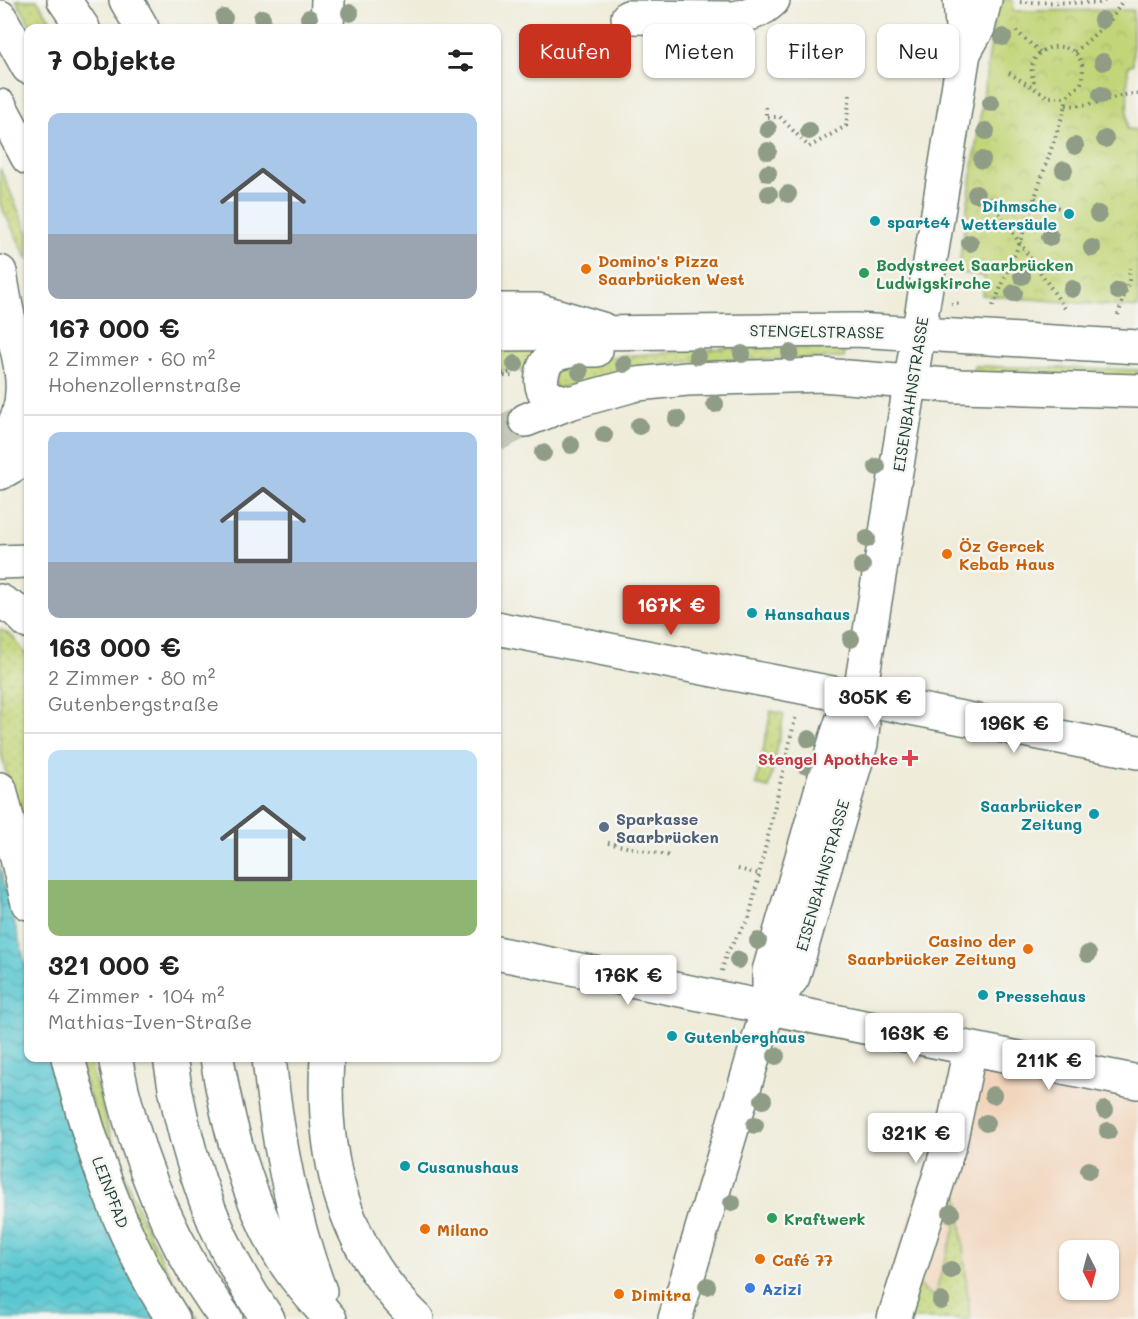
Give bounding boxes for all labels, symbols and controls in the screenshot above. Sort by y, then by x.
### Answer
chip: Kaufen [519,24,631,78]
chip: Mieten [643,24,755,78]
chip: Filter [767,24,865,78]
chip: Neu [877,24,959,78]
text: 7 Objekte [48,43,176,77]
icon: filters [444,44,477,77]
icon: home [209,152,317,260]
place label: Dihmsche Wettersäule [961,195,1057,234]
marker: Dihmsche Wettersäule [1062,207,1076,221]
place label: sparte4 [887,211,950,232]
marker: sparte4 [868,214,882,228]
place label: Domino's Pizza Saarbrücken West [598,250,745,289]
place label: Bodystreet Saarbrücken Ludwigskirche [876,254,1073,293]
marker: Domino's Pizza Saarbrücken West [579,262,593,276]
marker: Bodystreet Saarbrücken Ludwigskirche [857,266,871,280]
text: 167 000 € [48,311,180,345]
street label: EISENBAHNSTRASSE [887,315,933,473]
street label: STENGELSTRASSE [749,319,885,343]
text: 2 Zimmer · 60 m² [48,345,215,371]
text: Hohenzollernstraße [48,371,241,397]
icon: home [209,471,317,579]
place label: Öz Gercek Kebab Haus [959,535,1055,574]
marker: Öz Gercek Kebab Haus [940,547,954,561]
pin: 167K € [622,585,720,636]
text: 167K € [637,591,705,617]
place label: Hansahaus [764,603,850,624]
marker: Hansahaus [745,606,759,620]
text: 163 000 € [48,630,181,664]
text: 2 Zimmer · 80 m² [48,664,215,690]
pin: 305K € [826,677,924,728]
text: 305K € [838,683,912,709]
text: Gutenbergstraße [48,690,219,716]
pin: 196K € [965,703,1063,754]
text: 196K € [979,709,1049,735]
place label: Stengel Apotheke [758,748,898,769]
marker: Stengel Apotheke [903,751,917,765]
icon: home [209,789,317,897]
place label: Saarbrücker Zeitung [980,795,1082,834]
street label: EISENBAHNSTRASSE [790,797,854,953]
marker: Saarbrücker Zeitung [1087,807,1101,821]
place label: Sparkasse Saarbrücken [616,808,719,847]
marker: Sparkasse Saarbrücken [597,820,611,834]
place label: Casino der Saarbrücker Zeitung [847,930,1016,969]
marker: Casino der Saarbrücker Zeitung [1021,942,1035,956]
text: 321 000 € [48,948,180,982]
pin: 176K € [579,955,677,1006]
text: 176K € [594,961,662,987]
text: 4 Zimmer · 104 m² [48,982,224,1008]
place label: Pressehaus [995,985,1086,1006]
marker: Pressehaus [976,988,990,1002]
text: Mathias-Iven-Straße [48,1008,252,1034]
pin: 163K € [865,1013,963,1064]
text: 163K € [879,1019,949,1045]
place label: Gutenberghaus [684,1026,805,1047]
marker: Gutenberghaus [665,1029,679,1043]
pin: 211K € [1000,1040,1098,1091]
text: 211K € [1016,1046,1082,1072]
pin: 321K € [867,1113,965,1164]
text: 321K € [882,1119,950,1145]
street label: LEINPFAD [88,1153,134,1231]
place label: Cusanushaus [417,1156,519,1177]
marker: Cusanushaus [398,1159,412,1173]
place label: Kraftwerk [784,1208,865,1229]
marker: Kraftwerk [765,1211,779,1225]
place label: Milano [437,1219,489,1240]
marker: Milano [418,1222,432,1236]
north arrow [1059,1240,1119,1300]
map controls [1059,1240,1119,1300]
place label: Café 77 [772,1249,833,1270]
marker: Café 77 [753,1252,767,1266]
place label: Azizi [762,1278,802,1299]
marker: Azizi [743,1281,757,1295]
place label: Dimitra [631,1284,691,1305]
marker: Dimitra [612,1287,626,1301]

